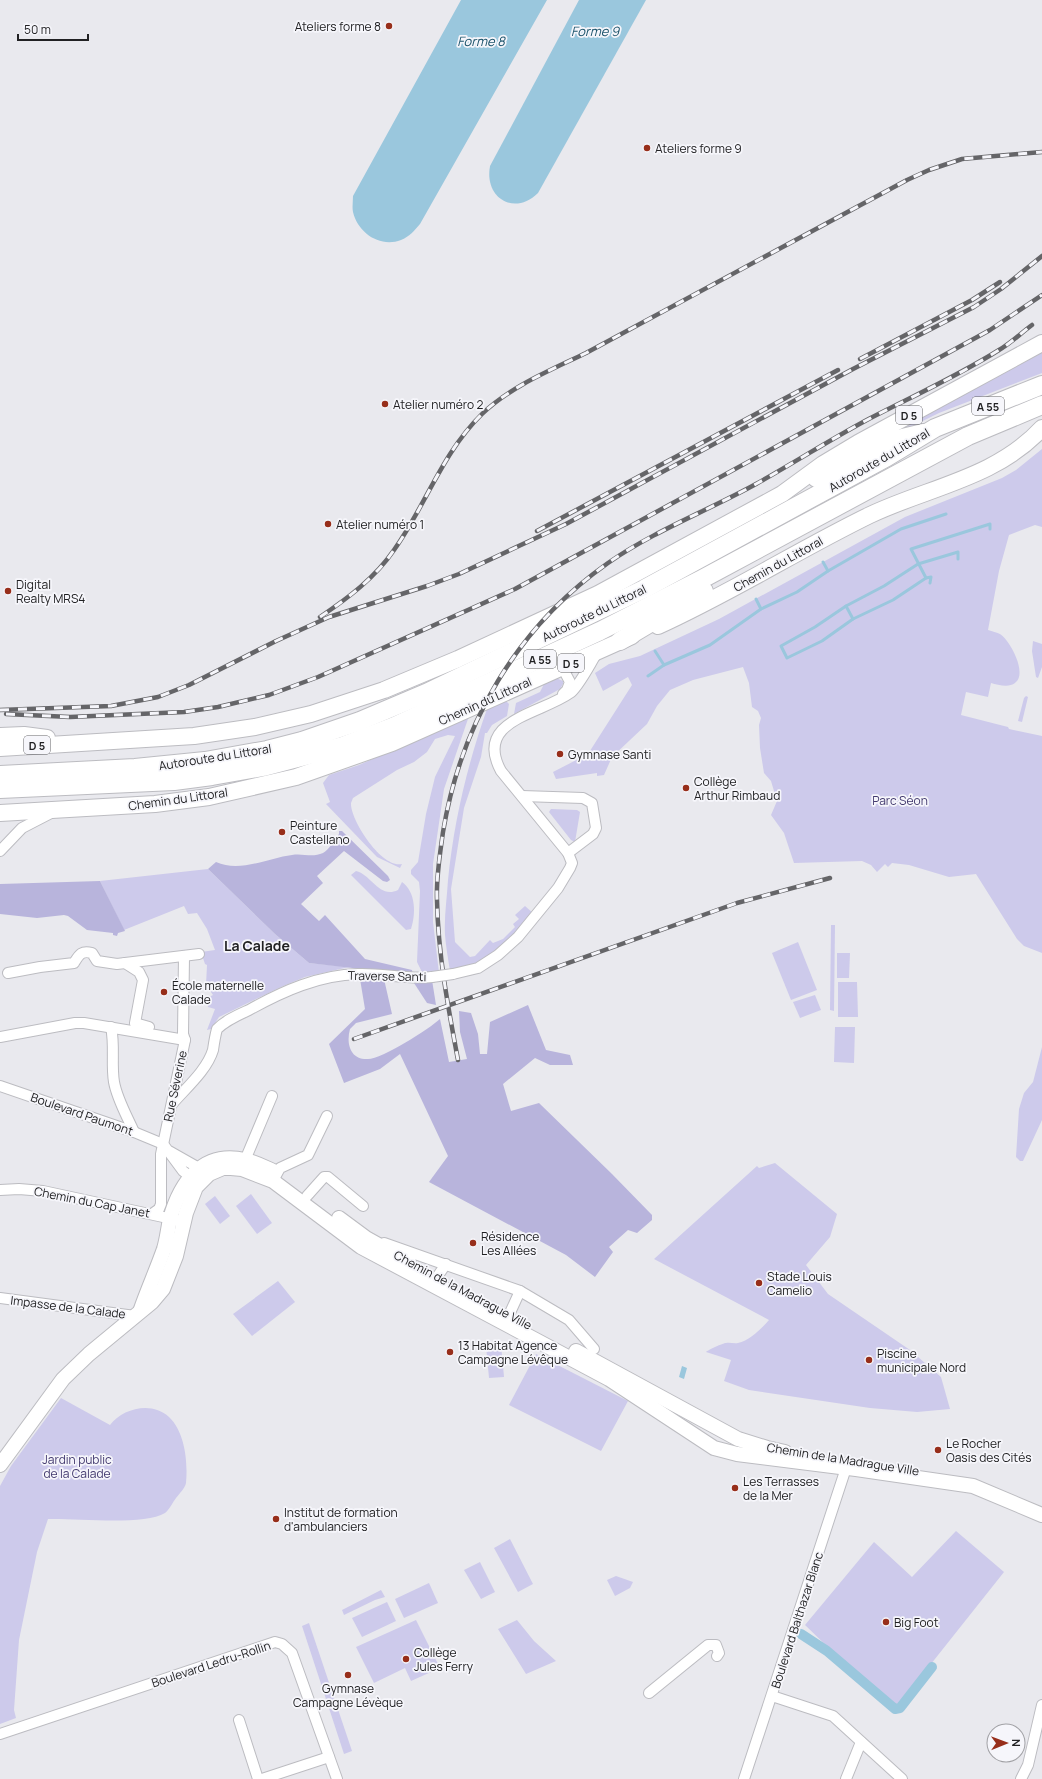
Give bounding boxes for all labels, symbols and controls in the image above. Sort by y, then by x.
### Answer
scale bar [18,16,88,42]
place label: Ateliers forme 8 [295,18,381,35]
text: 50 m [24,21,51,38]
marker: Ateliers forme 8 [384,21,394,31]
water label: Forme 9 [571,22,620,40]
water label: Forme 8 [457,32,506,50]
place label: Ateliers forme 9 [655,140,742,157]
marker: Ateliers forme 9 [642,143,652,153]
place label: Atelier numéro 2 [393,396,483,413]
road number: A 55 [972,397,1004,415]
marker: Atelier numéro 2 [380,399,390,409]
road number: D 5 [896,406,922,424]
street label: Autoroute du Littoral [825,424,933,496]
place label: Atelier numéro 1 [336,516,424,533]
marker: Atelier numéro 1 [323,519,333,529]
street label: Chemin du Littoral [730,532,826,596]
place label: Digital Realty MRS4 [16,576,85,607]
street label: Autoroute du Littoral [539,580,649,646]
marker: Digital Realty MRS4 [3,586,13,596]
road number: A 55 [524,650,556,668]
road number: D 5 [558,654,584,672]
street label: Chemin du Littoral [436,673,534,729]
road number: D 5 [24,736,50,754]
street label: Autoroute du Littoral [157,740,273,774]
place label: Gymnase Santi [568,746,651,763]
marker: Gymnase Santi [555,749,565,759]
place label: Collège Arthur Rimbaud [694,773,780,804]
marker: Collège Arthur Rimbaud [681,783,691,793]
street label: Chemin du Littoral [127,784,229,814]
park label: Parc Séon [872,792,928,809]
place label: Peinture Castellano [290,817,350,848]
marker: Peinture Castellano [277,827,287,837]
district label: La Calade [224,936,290,955]
street label: Traverse Santi [348,967,426,985]
place label: École maternelle Calade [172,977,264,1008]
marker: École maternelle Calade [159,987,169,997]
street label: Rue Séverine [159,1049,191,1123]
street label: Boulevard Paumont [29,1089,136,1140]
street label: Chemin du Cap Janet [33,1182,152,1222]
place label: Résidence Les Allées [481,1228,539,1259]
marker: Résidence Les Allées [468,1238,478,1248]
street label: Chemin de la Madrague Ville [391,1246,535,1334]
place label: Stade Louis Camelio [767,1268,832,1299]
marker: Stade Louis Camelio [754,1278,764,1288]
street label: Impasse de la Calade [9,1291,127,1323]
place label: 13 Habitat Agence Campagne Lévêque [458,1337,568,1368]
place label: Piscine municipale Nord [877,1345,966,1376]
marker: 13 Habitat Agence Campagne Lévêque [445,1347,455,1357]
marker: Piscine municipale Nord [864,1355,874,1365]
place label: Le Rocher Oasis des Cités [946,1435,1031,1466]
street label: Chemin de la Madrague Ville [766,1439,920,1479]
marker: Le Rocher Oasis des Cités [933,1445,943,1455]
park label: Jardin public de la Calade [42,1451,112,1482]
place label: Les Terrasses de la Mer [743,1473,819,1504]
marker: Les Terrasses de la Mer [730,1483,740,1493]
place label: Institut de formation d'ambulanciers [284,1504,398,1535]
marker: Institut de formation d'ambulanciers [271,1514,281,1524]
street label: Boulevard Balthazar Blanc [767,1549,827,1690]
place label: Big Foot [894,1614,939,1631]
marker: Big Foot [881,1617,891,1627]
street label: Boulevard Ledru-Rollin [149,1637,273,1691]
place label: Collège Jules Ferry [414,1644,474,1675]
marker: Collège Jules Ferry [401,1654,411,1664]
marker: Gymnase Campagne Lévèque [343,1670,353,1680]
place label: Gymnase Campagne Lévèque [293,1680,403,1711]
north arrow [986,1723,1026,1763]
text: N [1009,1739,1024,1747]

